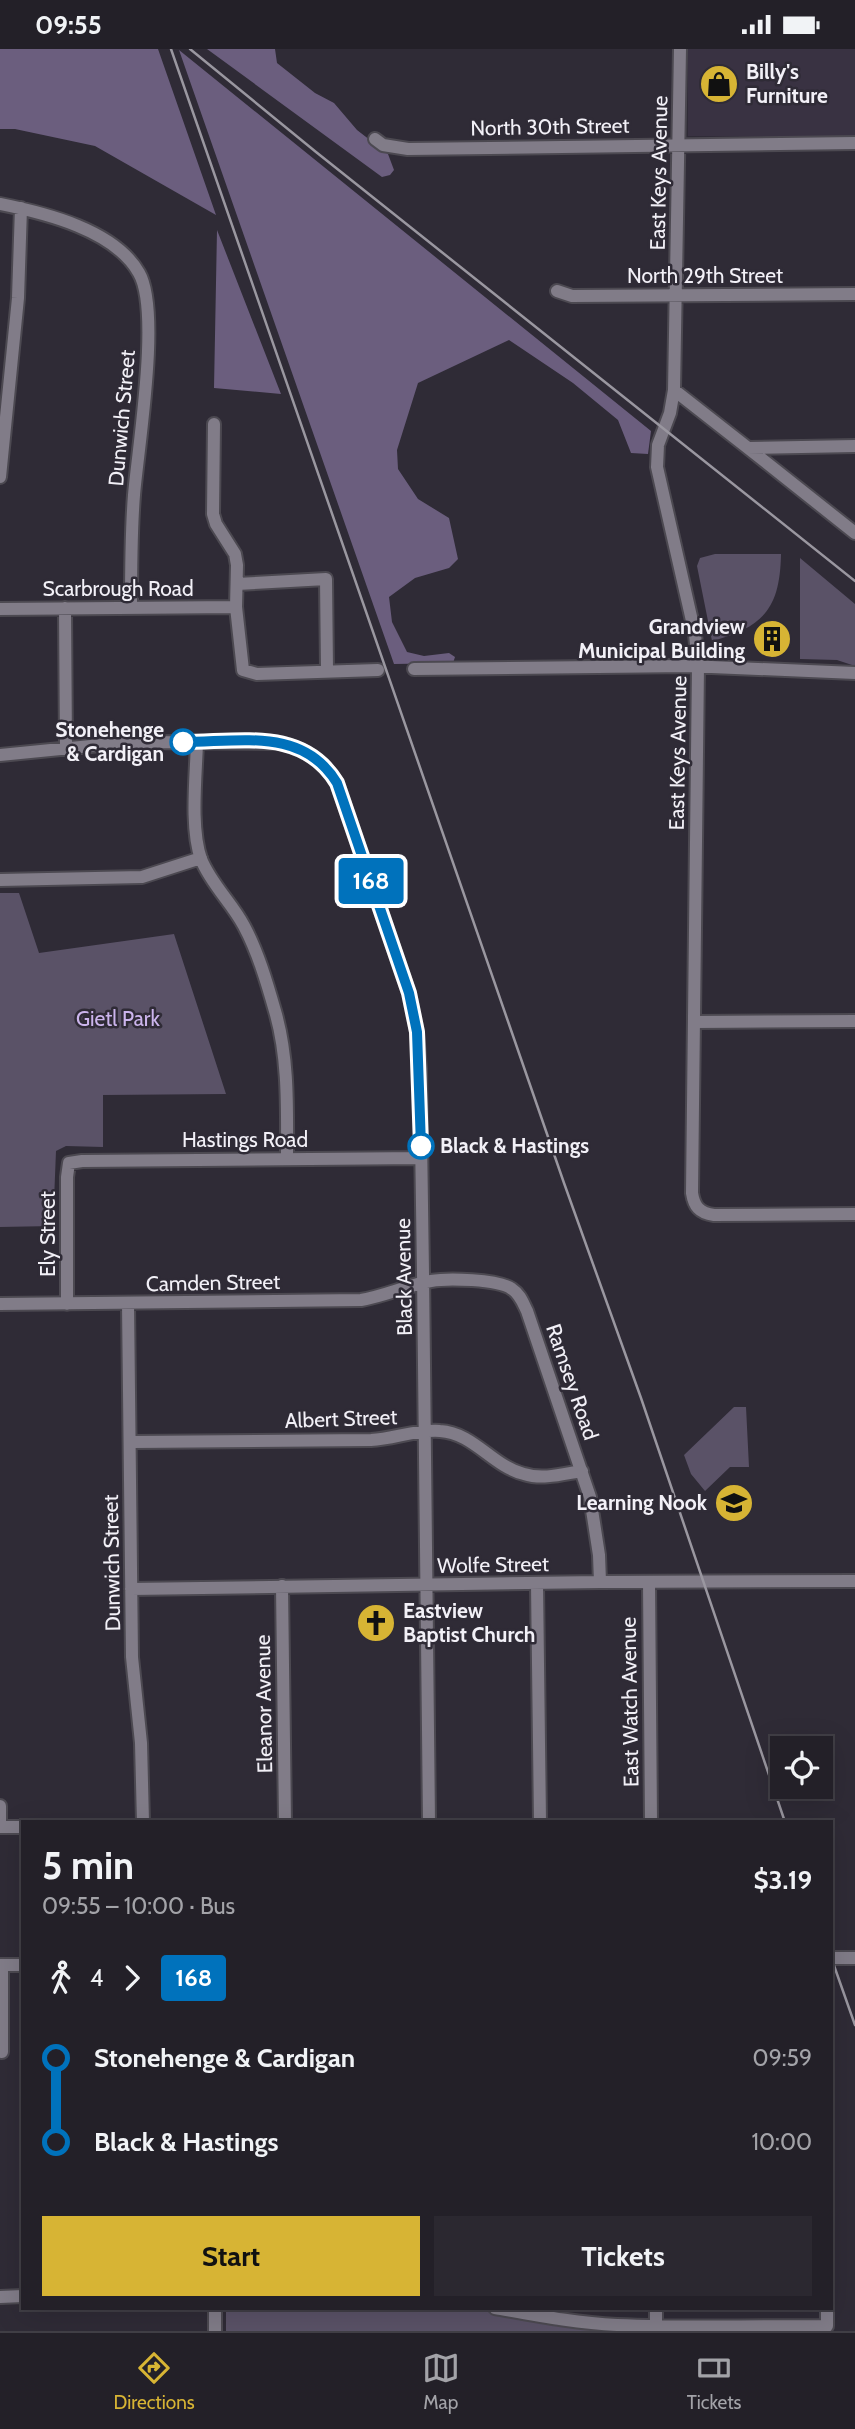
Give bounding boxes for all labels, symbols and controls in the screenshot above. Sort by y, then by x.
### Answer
text: 09:55 [35,9,102,41]
place label: Billy's Furniture [746,59,828,108]
shop icon: Billy's Furniture [698,63,740,105]
street label: East Keys Avenue [645,95,672,250]
street label: North 30th Street [470,113,630,140]
street label: North 29th Street [627,263,783,288]
street label: Dunwich Street [103,349,140,487]
street label: Scarbrough Road [42,576,194,601]
place label: Grandview Municipal Building [578,614,746,663]
building icon: Grandview Municipal Building [751,618,793,660]
street label: East Keys Avenue [664,675,691,830]
place label: Stonehenge & Cardigan [55,717,164,766]
marker: Stonehenge & Cardigan [170,729,196,755]
line badge: 168 [331,858,411,904]
text: 168 [353,866,389,895]
park label: Gietl Park [76,1006,160,1031]
street label: Hastings Road [182,1127,308,1152]
marker: Black & Hastings [408,1133,434,1159]
place label: Black & Hastings [440,1133,589,1158]
street label: Ely Street [35,1191,60,1277]
street label: Black Avenue [390,1218,417,1336]
street label: Camden Street [146,1269,280,1296]
street label: Ramsey Road [541,1320,604,1443]
street label: Albert Street [284,1404,398,1433]
school or university icon: Learning Nook [713,1482,755,1524]
place label: Learning Nook [576,1490,708,1515]
street label: Dunwich Street [98,1494,125,1632]
street label: Wolfe Street [437,1551,549,1578]
place label: Eastview Baptist Church [403,1598,535,1647]
church icon: Eastview Baptist Church [355,1602,397,1644]
street label: East Watch Avenue [616,1616,643,1787]
street label: Eleanor Avenue [250,1634,277,1773]
map controls [770,1736,833,1799]
button: locate [770,1736,833,1799]
text: 5 min [42,1842,134,1889]
text: $3.19 [753,1864,812,1896]
text: 09:55 – 10:00 · Bus [42,1892,235,1920]
icon: walk [42,1959,80,1997]
icon: forward [113,1959,151,1997]
text: 168 [175,1963,212,1992]
text: 4 [90,1964,103,1992]
text: Stonehenge & Cardigan [94,2042,355,2074]
text: 09:59 [753,2044,812,2072]
text: Black & Hastings [94,2126,279,2158]
text: 10:00 [752,2128,812,2156]
button: Start [42,2216,420,2296]
button: Tickets [434,2216,812,2296]
tab: Directions [114,2349,195,2414]
tab: Map [422,2349,460,2414]
tab: Tickets [687,2349,741,2414]

